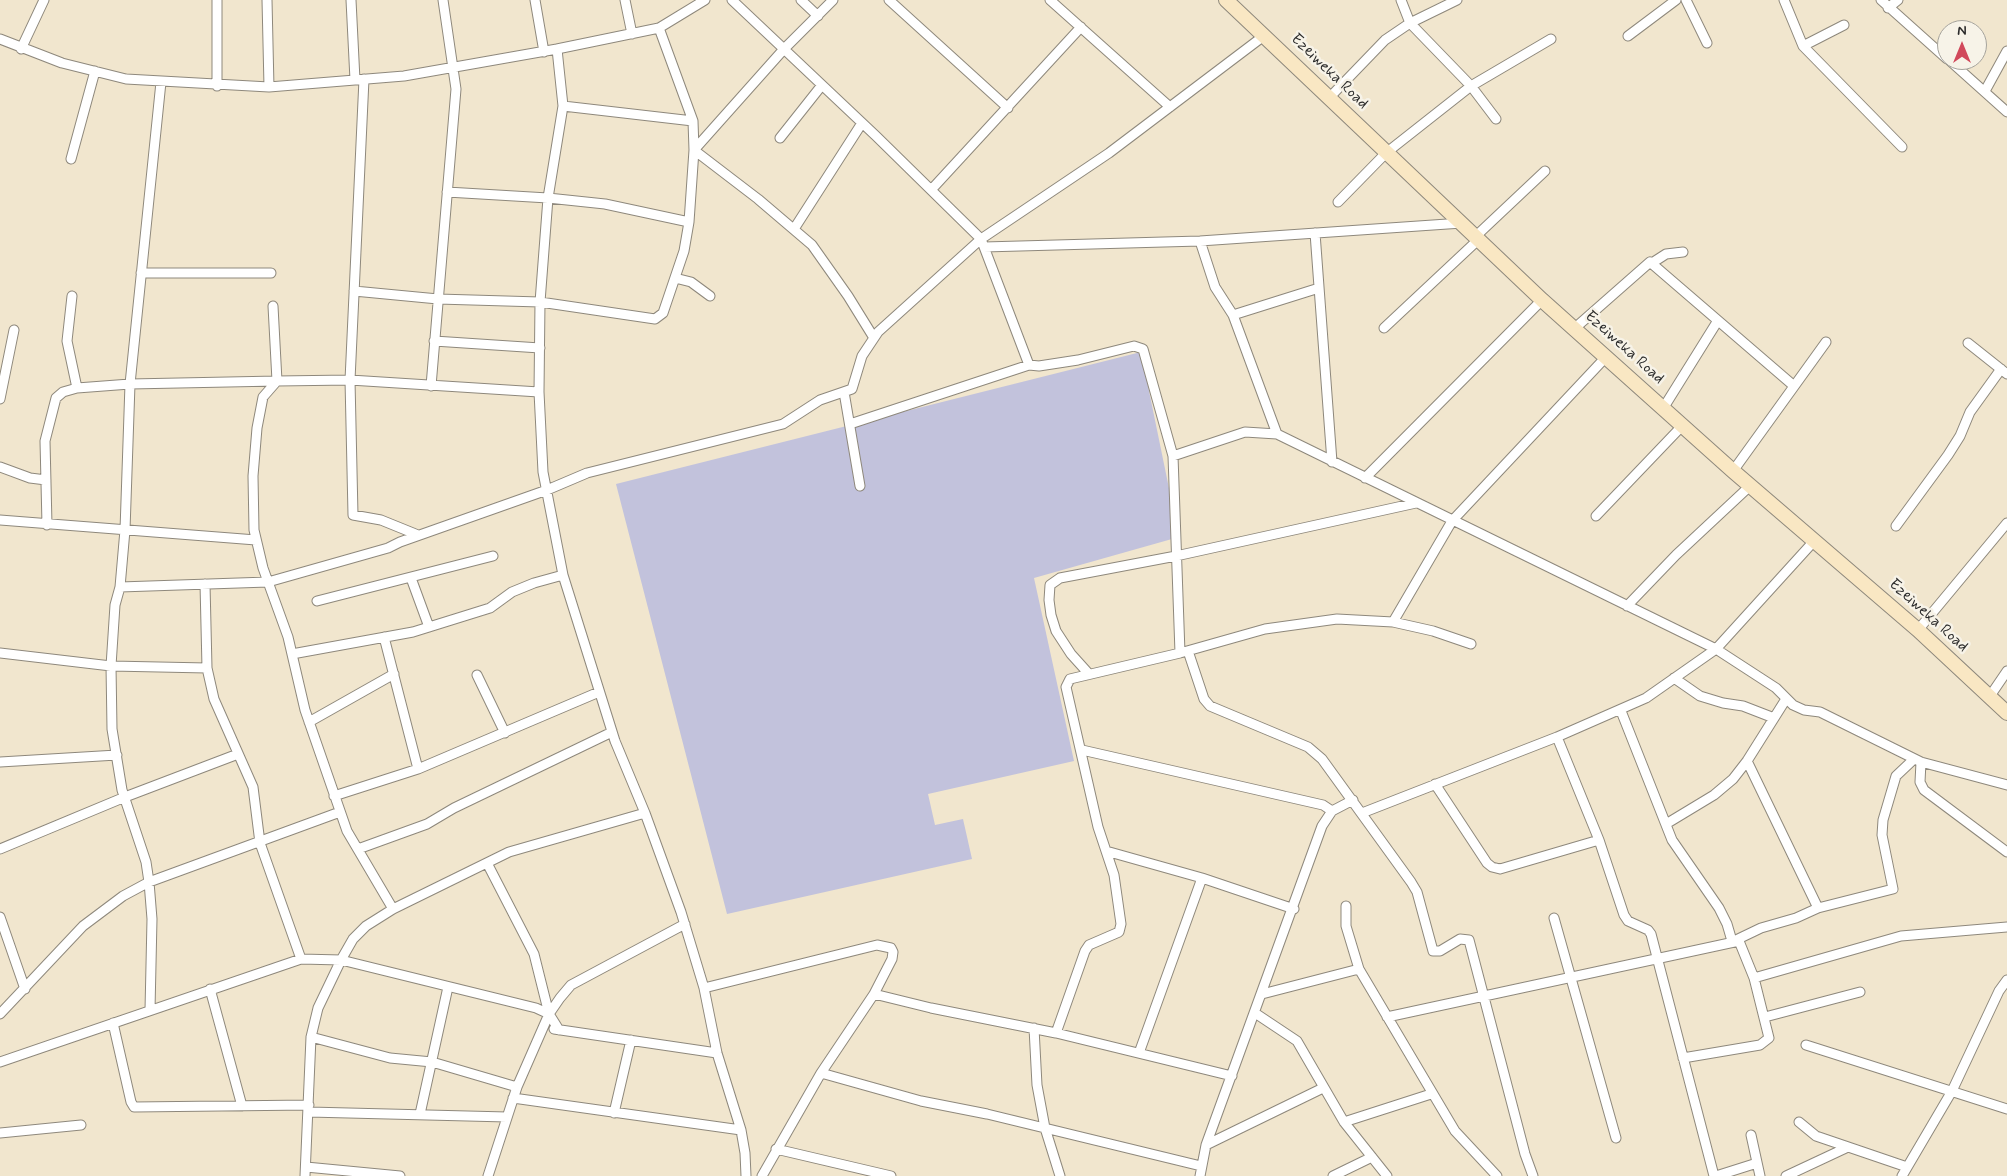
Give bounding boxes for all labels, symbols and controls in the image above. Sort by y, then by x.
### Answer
north arrow [1937,20,1987,70]
text: N [1957,22,1967,40]
street label: Ezeiweka Road [1286,30,1372,114]
street label: Ezeiweka Road [1580,307,1668,389]
street label: Ezeiweka Road [1884,575,1972,657]

